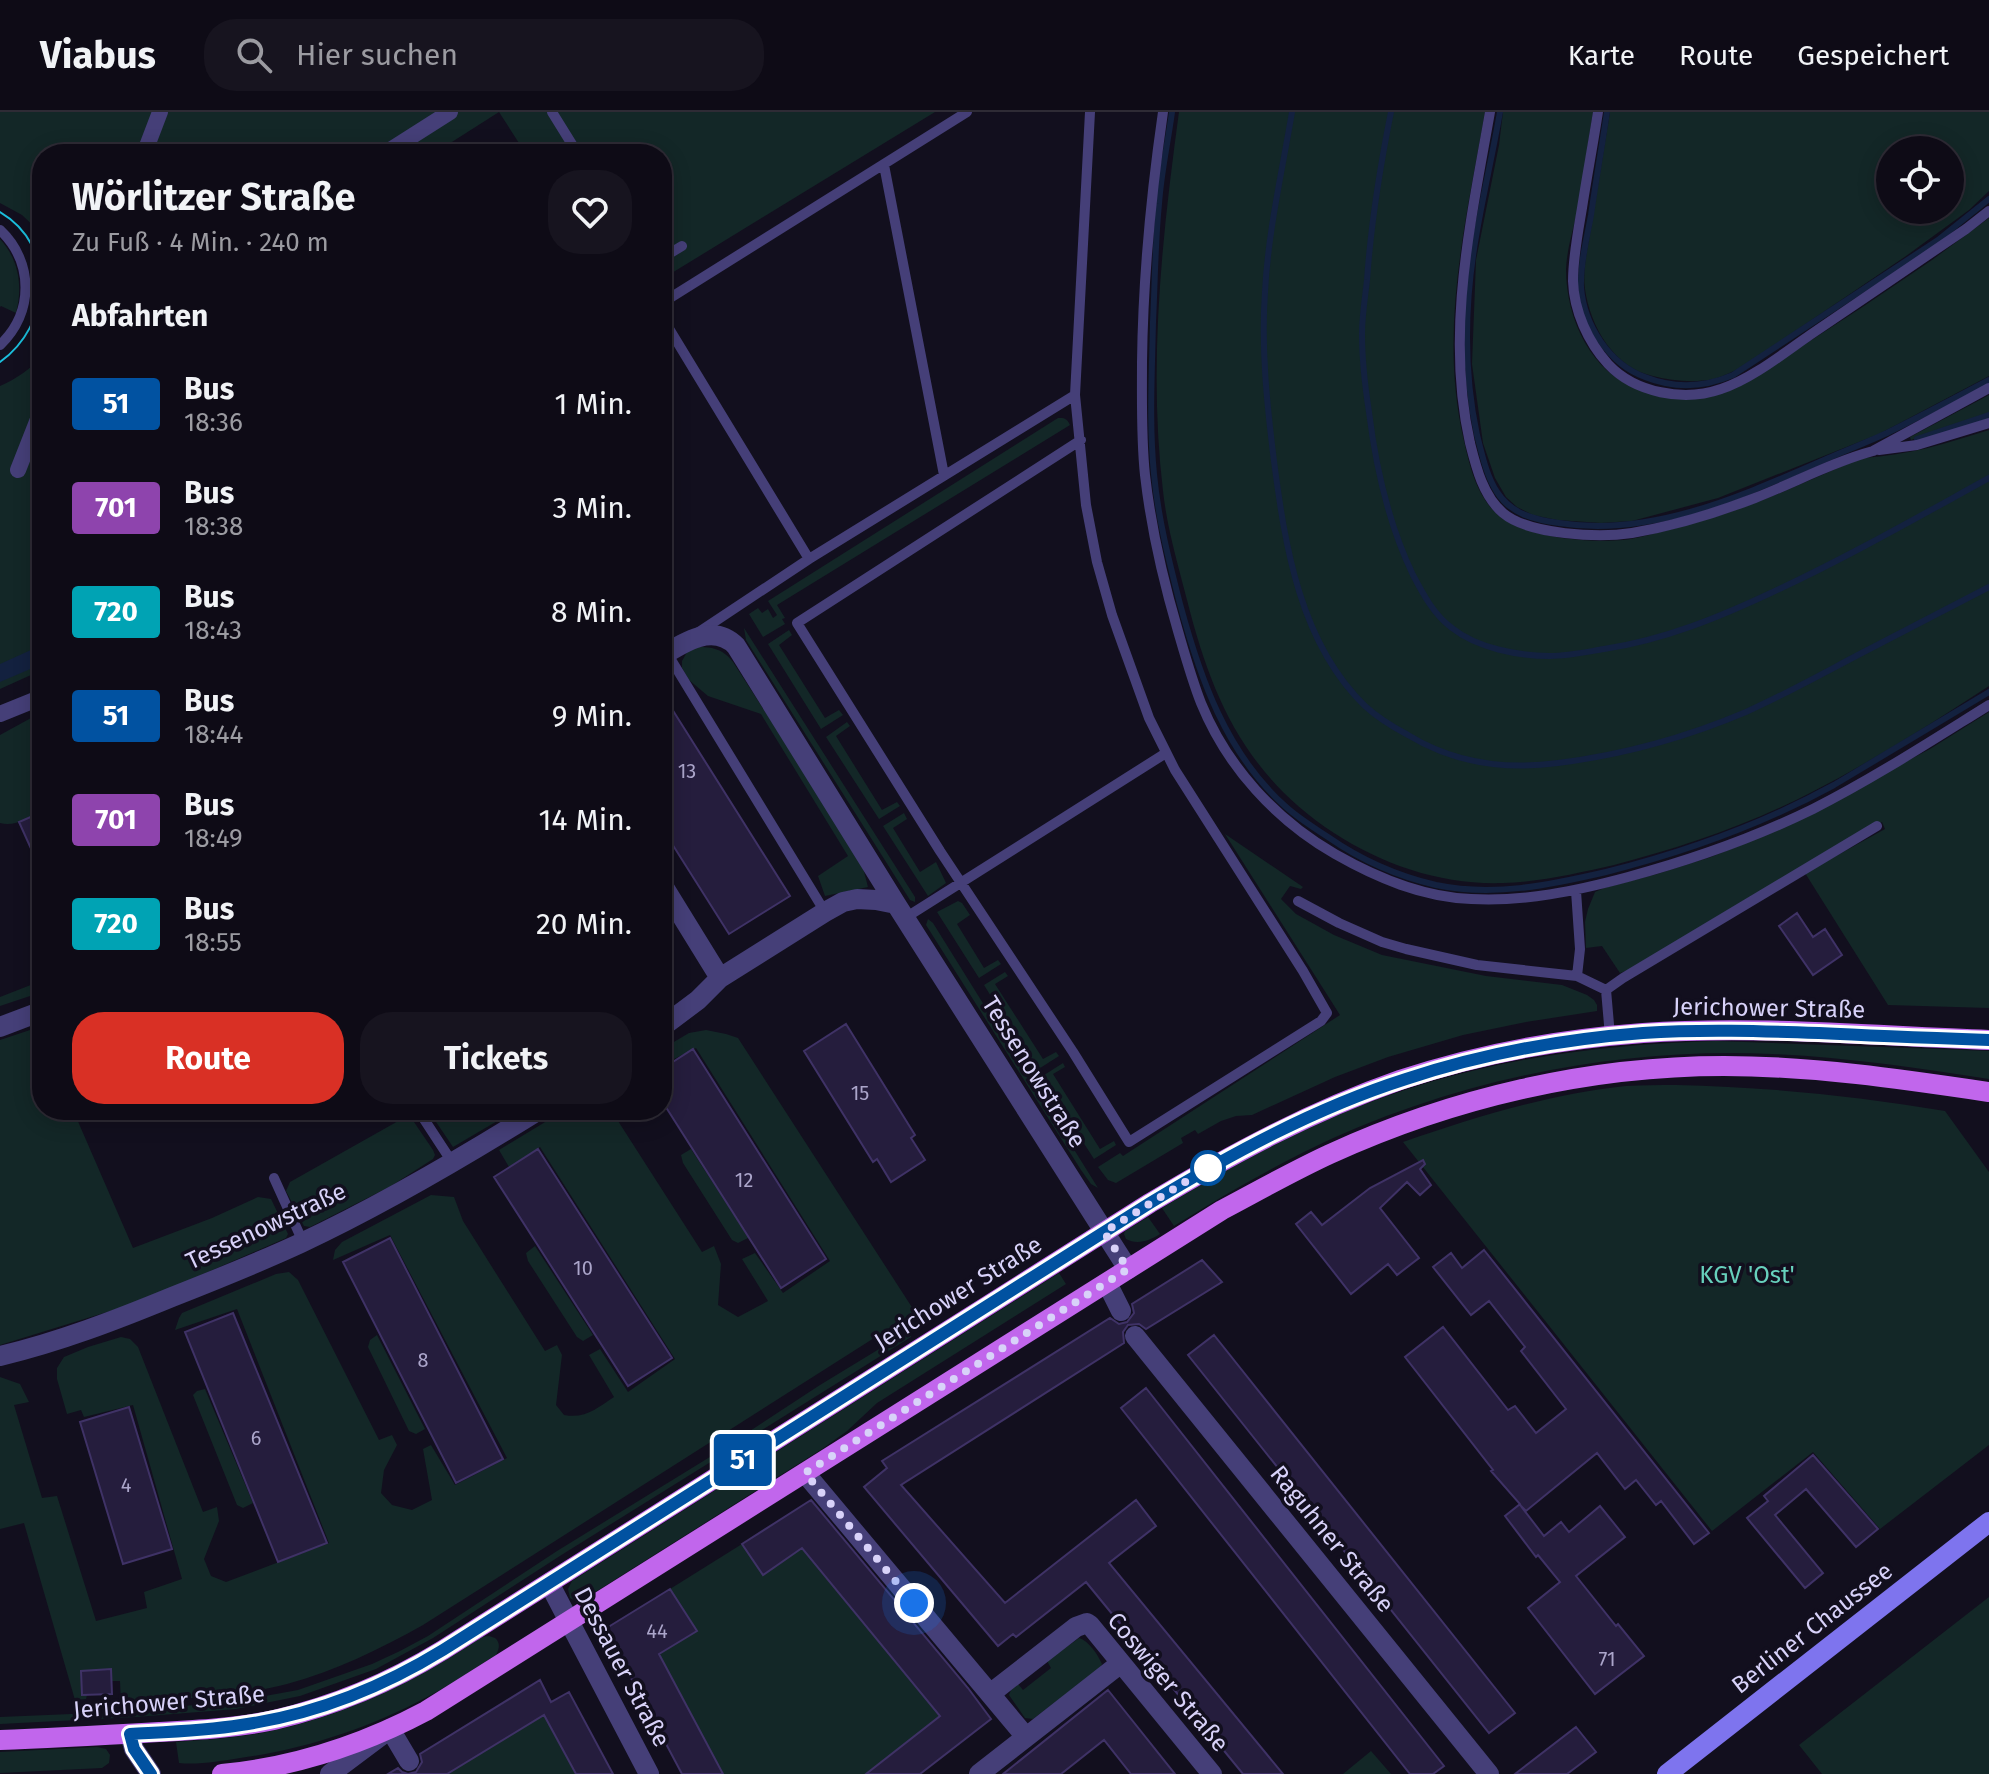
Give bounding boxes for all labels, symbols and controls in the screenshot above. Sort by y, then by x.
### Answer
search box [204,19,764,91]
text: Viabus [40,32,156,78]
icon: search [232,33,276,77]
text: Hier suchen [296,37,458,73]
text: Karte [1568,39,1635,72]
text: Route [1679,39,1753,72]
text: Gespeichert [1797,39,1949,72]
map controls [1876,136,1964,224]
button: locate [1876,136,1964,224]
button: heart [548,170,632,254]
text: Wörlitzer Straße [72,174,355,220]
text: Zu Fuß · 4 Min. · 240 m [72,227,329,258]
text: Abfahrten [72,298,208,334]
text: Bus [184,371,234,407]
text: 1 Min. [554,386,632,422]
text: 51 [103,387,129,420]
text: 18:36 [184,407,243,438]
text: Bus [184,475,234,511]
text: 3 Min. [553,490,632,526]
text: 701 [95,491,137,524]
text: 18:38 [184,511,243,542]
text: Bus [184,579,234,615]
text: 8 Min. [551,594,632,630]
text: 720 [94,595,138,628]
text: 18:43 [184,615,242,646]
text: Bus [184,683,234,719]
text: 9 Min. [552,698,632,734]
text: 51 [103,699,129,732]
text: 18:44 [184,719,243,750]
house number: 13 [678,759,696,783]
text: Bus [184,787,234,823]
text: 14 Min. [539,802,632,838]
text: 701 [95,803,137,836]
text: 18:49 [184,823,243,854]
text: Bus [184,891,234,927]
text: 20 Min. [536,906,632,942]
text: 720 [94,907,138,940]
text: 18:55 [184,927,242,958]
street label: Tessenowstraße [976,991,1092,1153]
street label: Jerichower Straße [1673,992,1865,1024]
button: Route [72,1012,344,1104]
button: Tickets [360,1012,632,1104]
house number: 15 [851,1081,869,1105]
unlabelled marker [1191,1151,1225,1185]
house number: 12 [735,1168,753,1192]
street label: Tessenowstraße [182,1177,350,1275]
street label: Jerichower Straße [869,1230,1047,1356]
house number: 10 [573,1256,593,1280]
park label: KGV 'Ost' [1699,1261,1795,1289]
house number: 8 [417,1348,429,1372]
house number: 6 [251,1426,261,1450]
line badge: 51 [707,1434,779,1486]
text: 51 [730,1443,756,1476]
street label: Raguhner Straße [1264,1460,1400,1618]
house number: 4 [121,1473,132,1497]
street label: Berliner Chaussee [1726,1557,1898,1699]
street label: Dessauer Straße [568,1582,676,1752]
your location [894,1583,934,1623]
street label: Coswiger Straße [1102,1607,1234,1757]
house number: 44 [646,1619,668,1643]
house number: 71 [1598,1647,1616,1671]
street label: Jerichower Straße [72,1680,266,1724]

